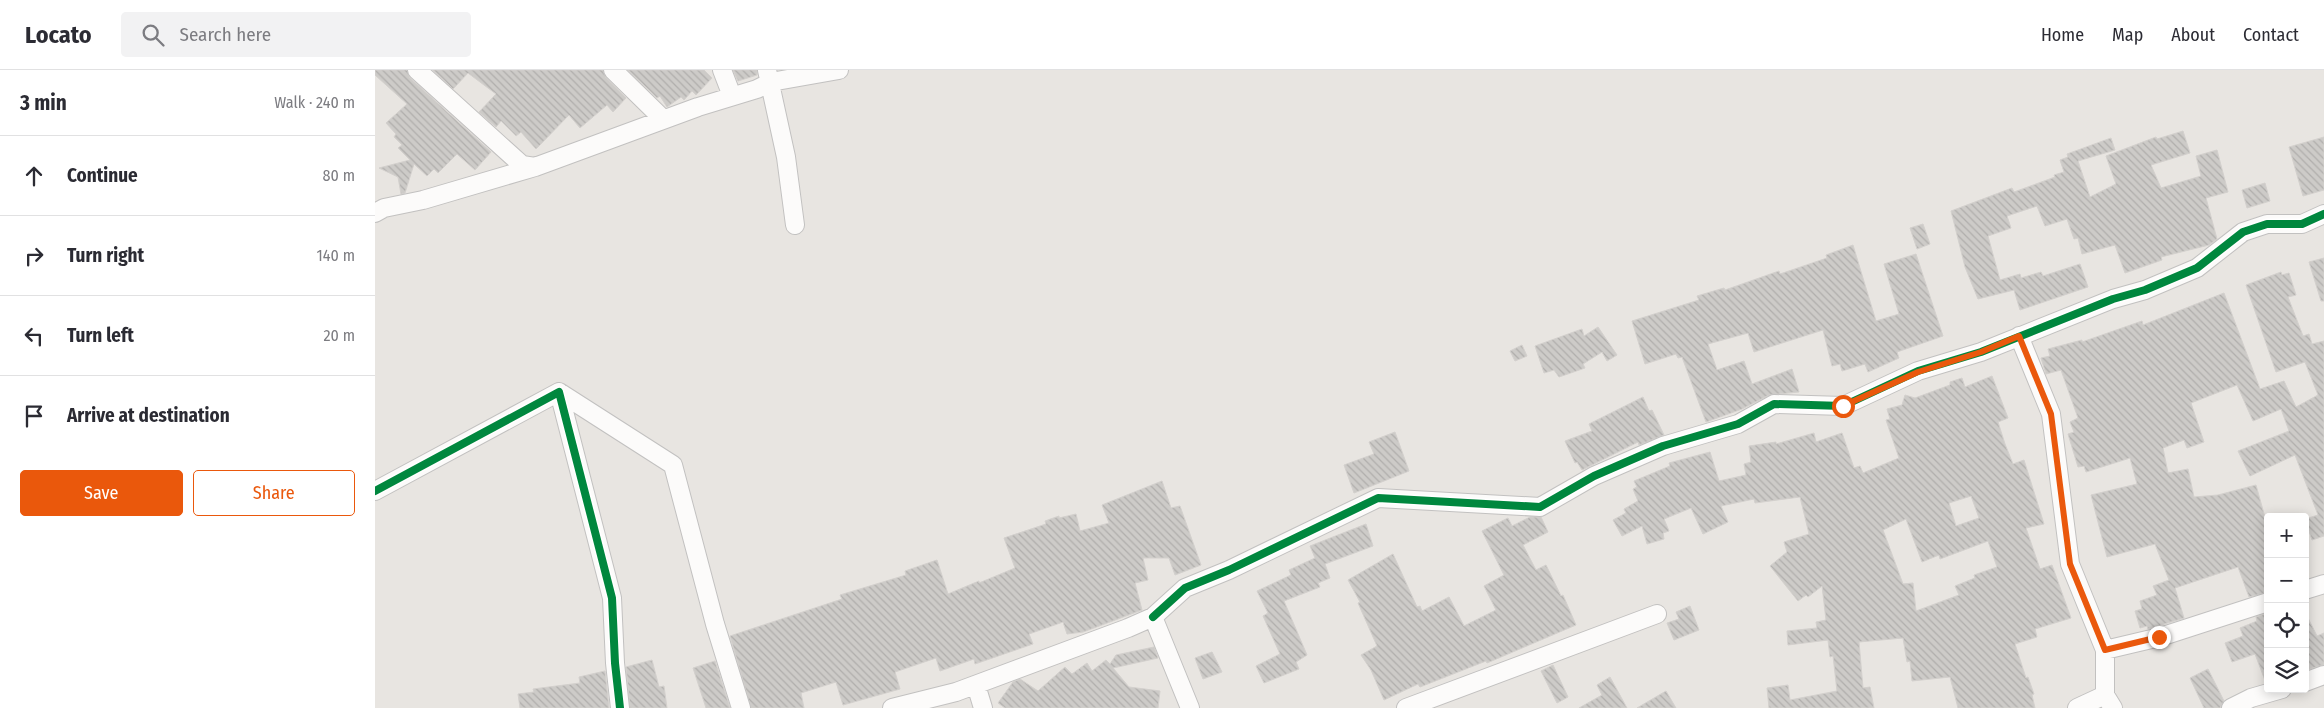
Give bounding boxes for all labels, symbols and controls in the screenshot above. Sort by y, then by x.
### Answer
search box [121,12,471,57]
text: Locato [25,21,91,49]
icon: search [139,21,167,49]
text: Search here [179,23,271,46]
text: Home [2041,24,2084,46]
text: Map [2112,24,2143,46]
text: About [2171,24,2215,46]
text: Contact [2243,24,2299,46]
text: 3 min [20,90,67,116]
text: Walk · 240 m [274,93,355,112]
icon: ahead [20,162,48,190]
text: Continue [67,164,138,187]
text: 80 m [323,166,355,185]
icon: right [20,242,48,270]
text: Turn right [67,244,144,267]
text: 140 m [317,246,355,265]
icon: left [20,322,48,350]
text: Turn left [67,324,134,347]
text: 20 m [324,326,355,345]
route start [1832,395,1855,418]
icon: arrive [20,402,48,430]
text: Arrive at destination [67,404,230,427]
button: Save [20,470,183,516]
button: Share [193,470,355,516]
map controls [2264,513,2309,693]
button: + [2264,513,2309,558]
button: − [2264,558,2309,603]
button: locate [2264,603,2309,648]
route end [2148,626,2171,649]
button: layers [2264,648,2309,693]

